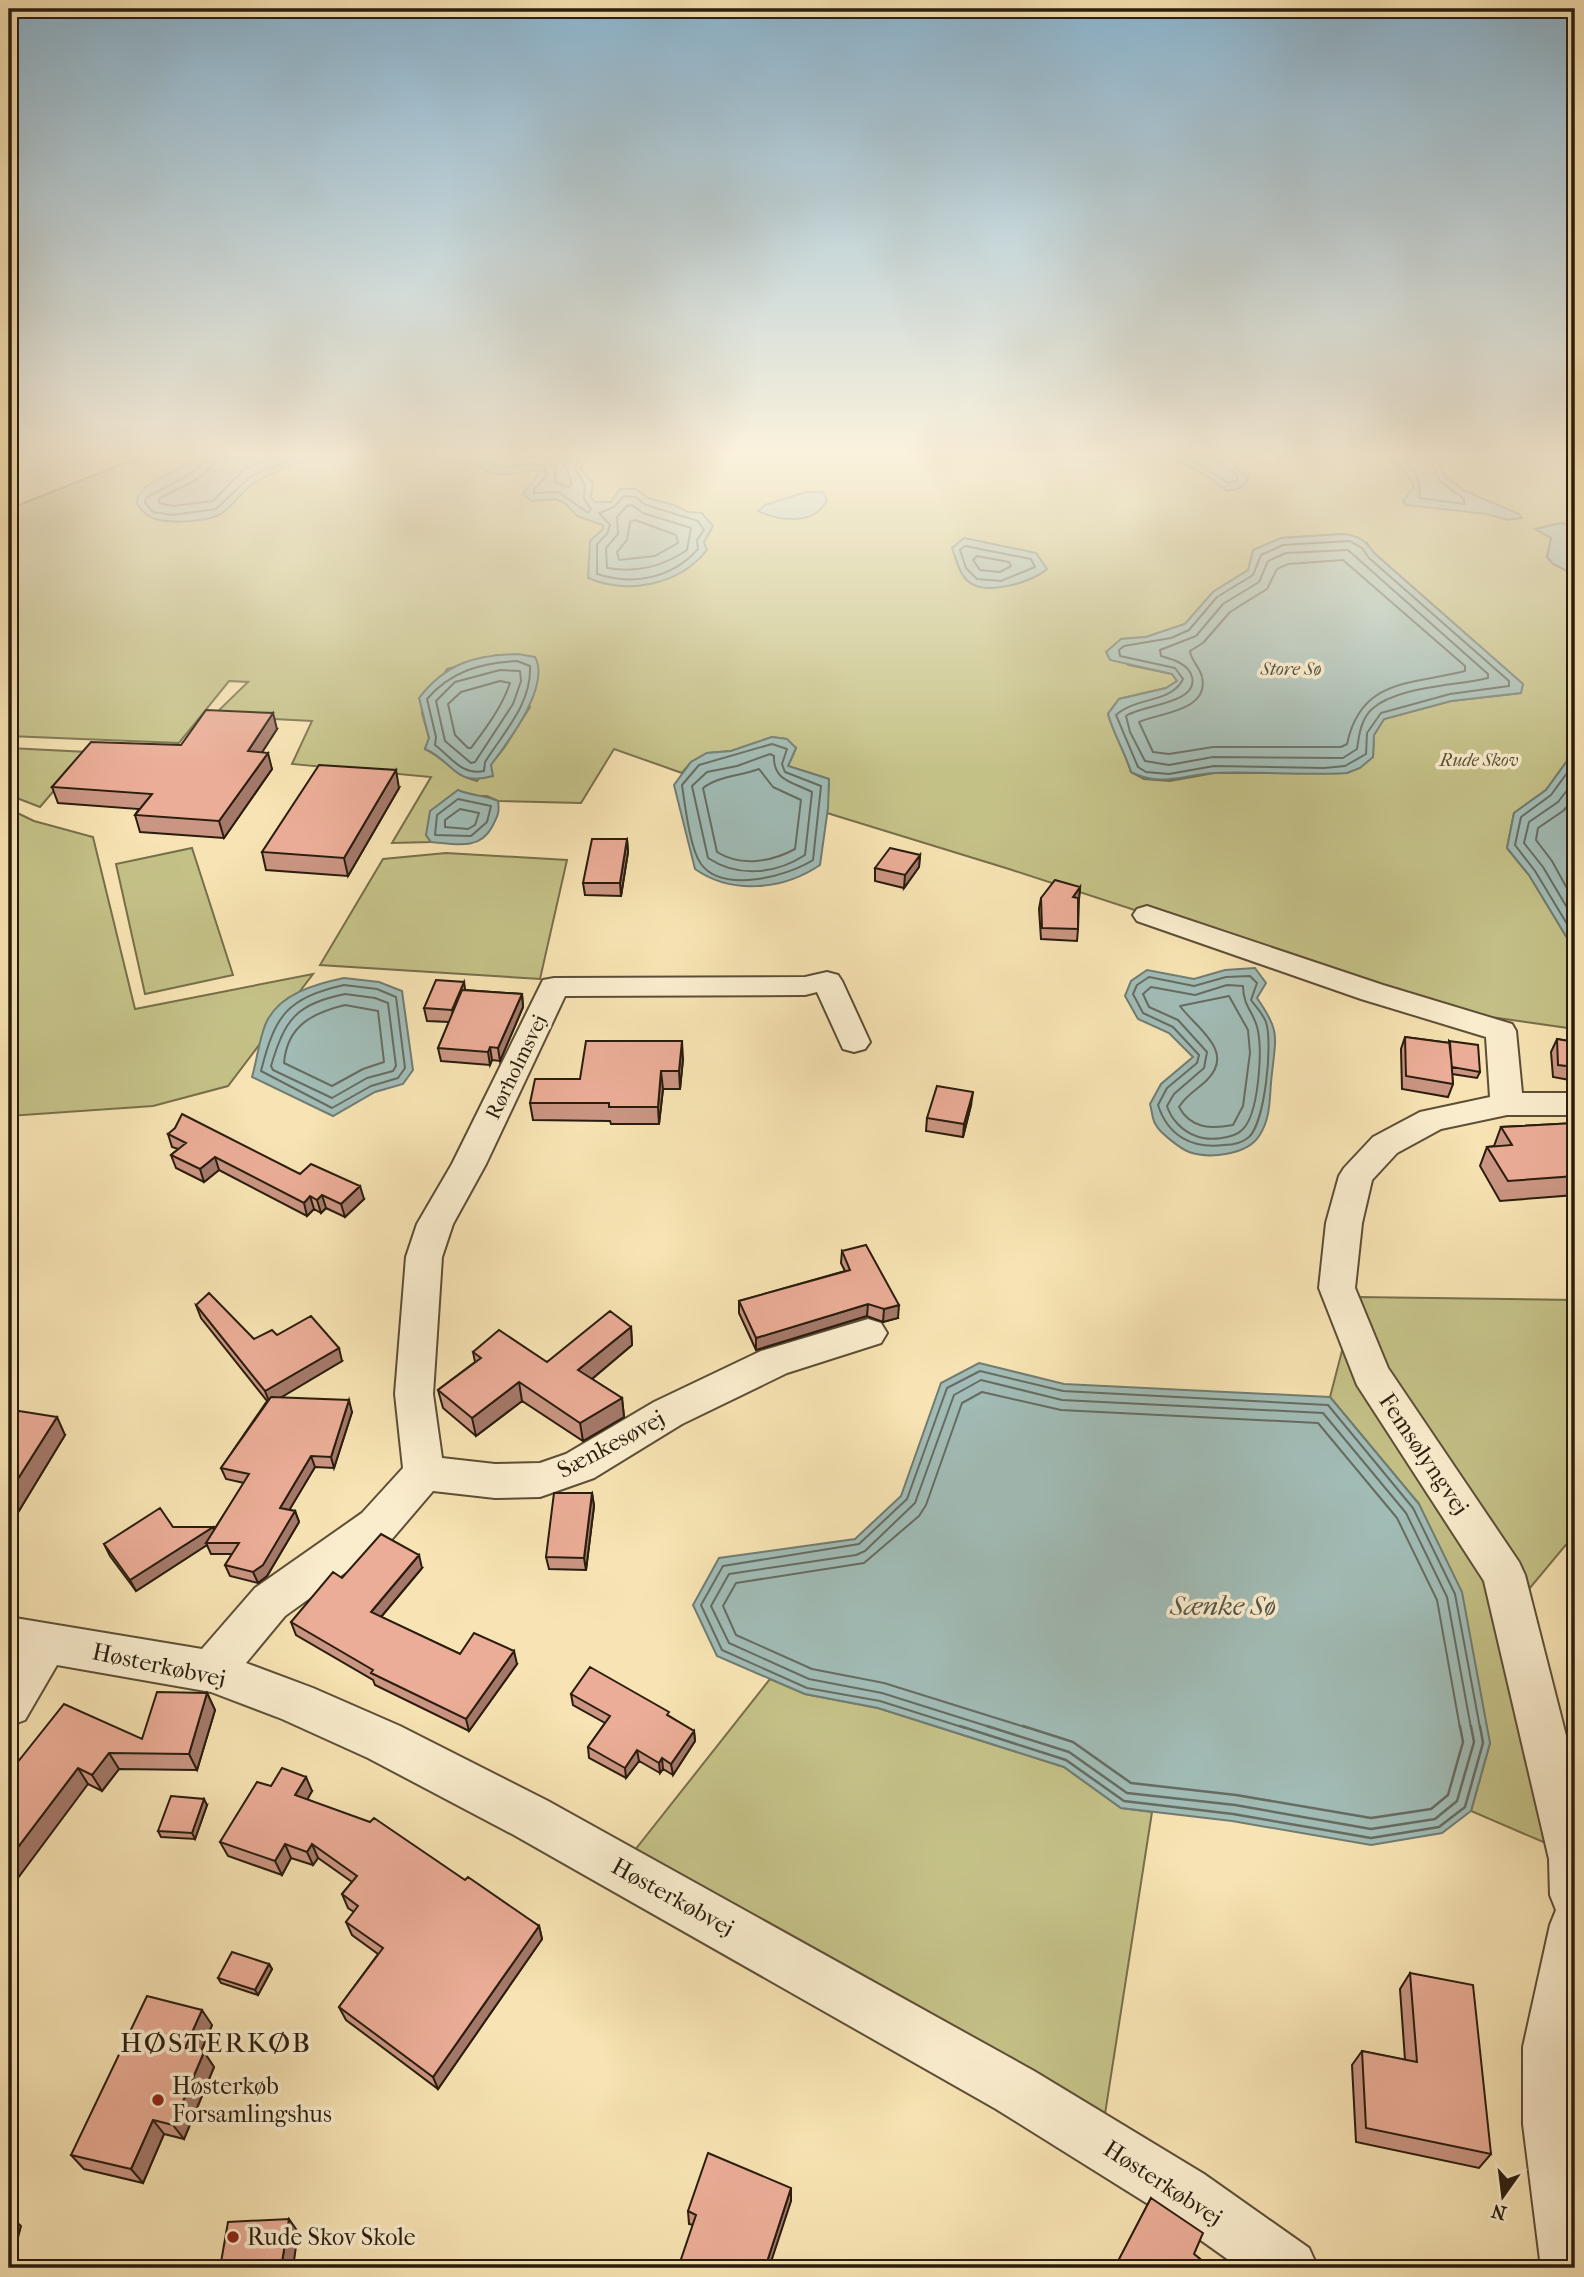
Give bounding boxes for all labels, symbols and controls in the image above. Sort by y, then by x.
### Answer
water label: Store Sø [1259,658,1322,680]
park label: Rude Skov [1439,750,1519,771]
street label: Rørholmsvej [480,1011,552,1123]
street label: Femsølyngvej [1373,1388,1475,1520]
street label: Sænkesøvej [553,1404,669,1484]
water label: Sænke Sø [1169,1589,1276,1622]
street label: Høsterkøbvej [90,1637,228,1693]
street label: Høsterkøbvej [607,1852,739,1942]
district label: HØSTERKØB [120,2026,312,2059]
place label: Høsterkøb Forsamlingshus [172,2072,332,2128]
marker: Høsterkøb Forsamlingshus [150,2092,166,2108]
street label: Høsterkøbvej [1098,2134,1228,2232]
north arrow [1468,2162,1538,2232]
text: N [1489,2199,1509,2224]
place label: Rude Skov Skole [247,2223,416,2251]
marker: Rude Skov Skole [225,2229,241,2245]

